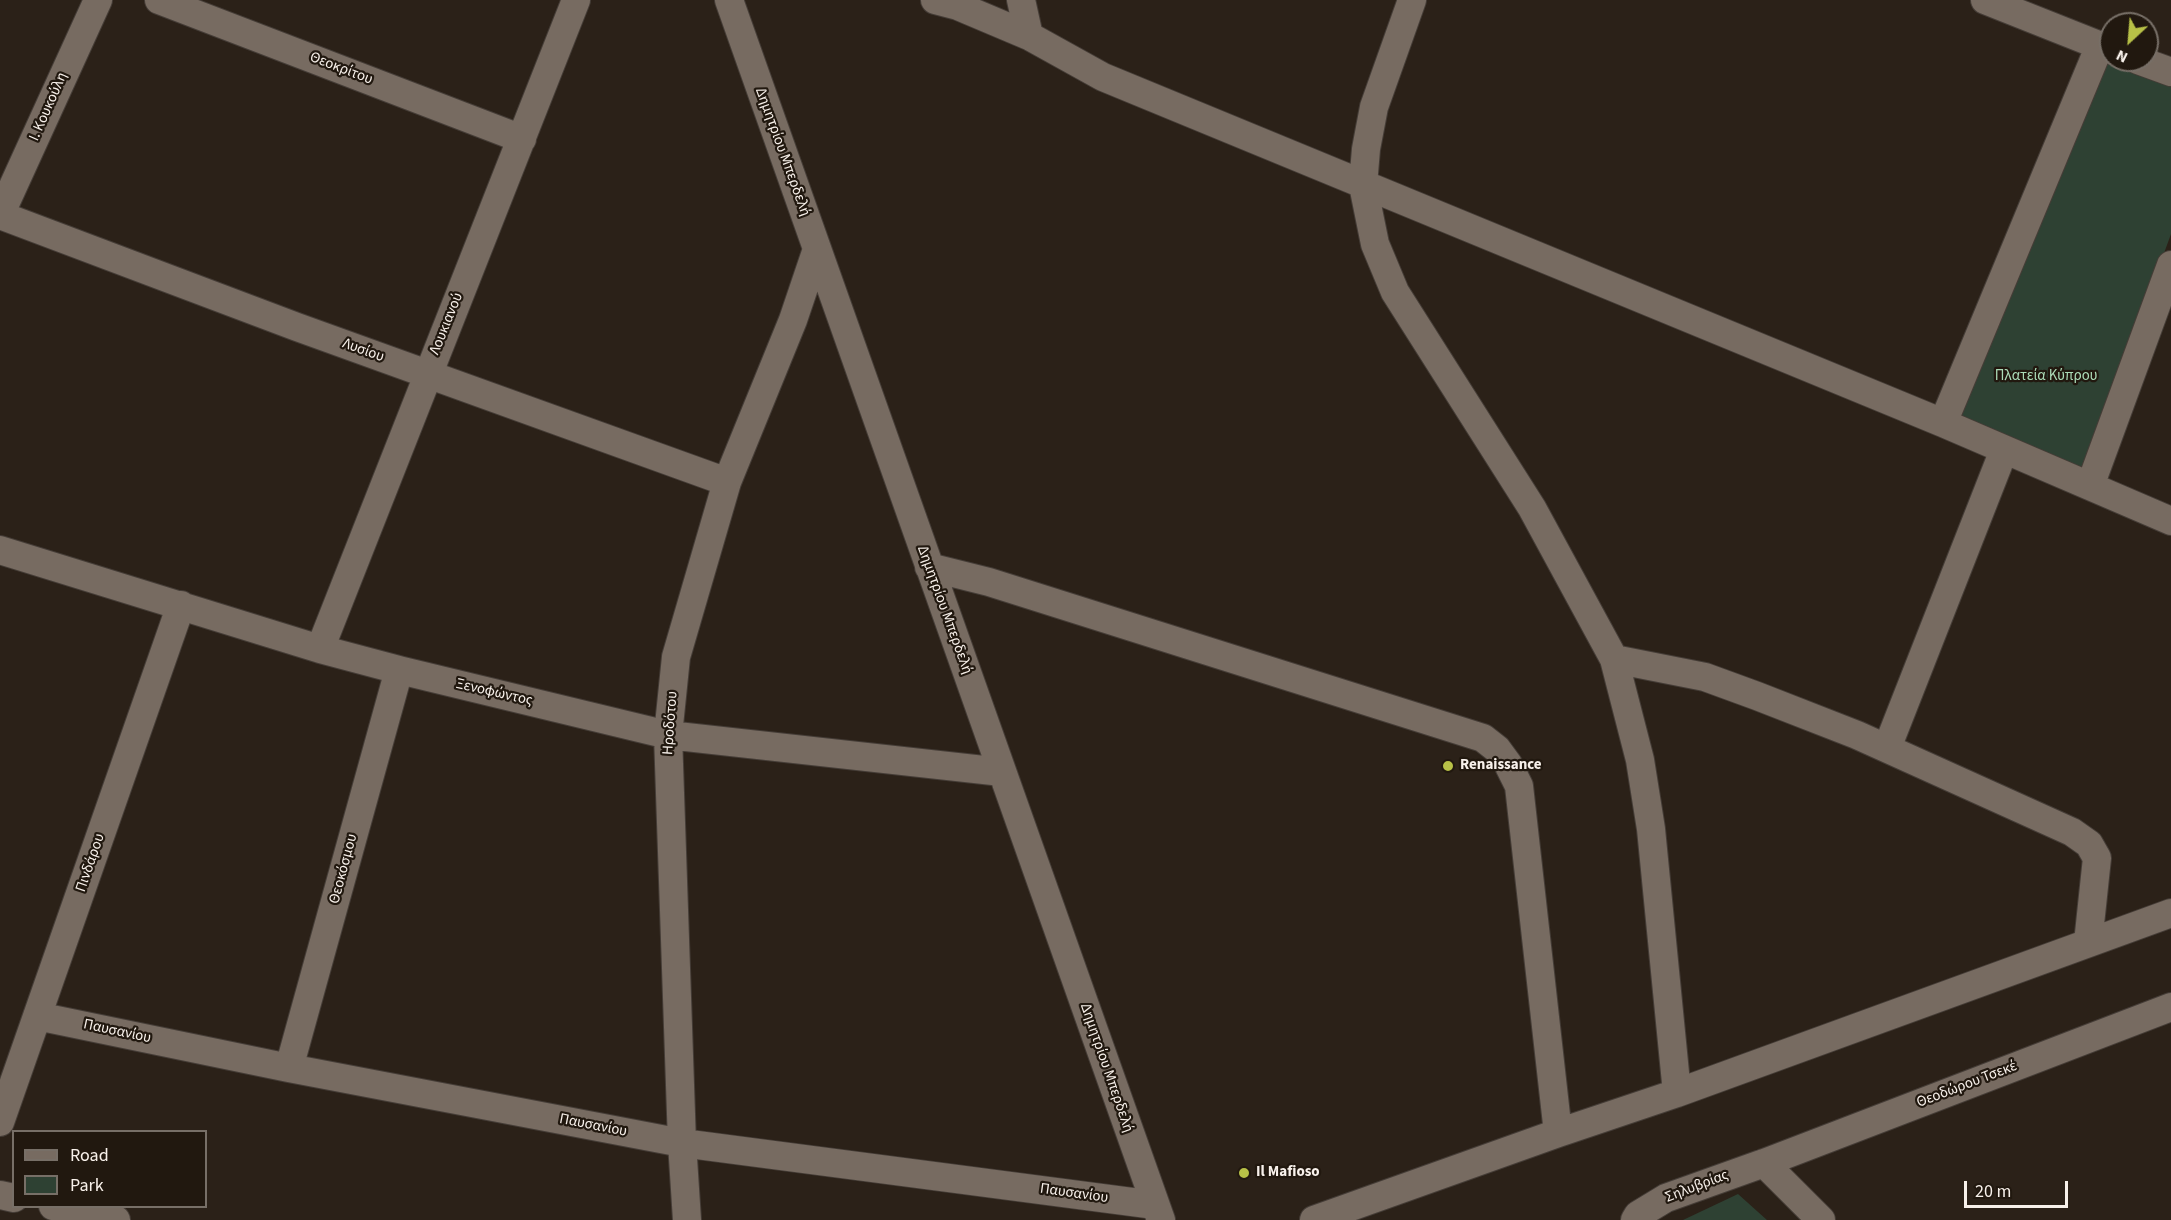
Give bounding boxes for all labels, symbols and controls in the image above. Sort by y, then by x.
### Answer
north arrow [2099,12,2159,72]
text: N [2112,44,2132,69]
street label: Θεοκρίτου [307,49,375,89]
street label: Ι. Κουκούλη [26,70,72,144]
street label: Δημητρίου Μπερδελή [750,85,814,219]
street label: Λουκιανού [426,290,468,358]
street label: Λυσίου [340,335,386,367]
park label: Πλατεία Κύπρου [1995,368,2097,386]
street label: Δημητρίου Μπερδελή [912,543,976,677]
street label: Ξενοφώντος [454,675,534,711]
street label: Ηροδότου [660,690,682,756]
place label: Renaissance [1460,757,1542,775]
marker: Renaissance [1441,759,1455,773]
street label: Πινδάρου [73,831,109,895]
street label: Θεοκόσμου [326,832,362,906]
street label: Δημητρίου Μπερδελή [1075,1001,1137,1135]
street label: Παυσανίου [82,1016,152,1048]
street label: Θεοδώρου Τσεκέ [1914,1058,2020,1112]
street label: Παυσανίου [558,1111,628,1141]
legend [12,1130,207,1208]
text: Road [70,1143,109,1168]
place label: Il Mafioso [1256,1164,1320,1182]
marker: Il Mafioso [1237,1166,1251,1180]
street label: Σηλυβρίας [1663,1167,1731,1207]
scale bar [1967,1169,2070,1207]
text: Park [70,1173,104,1198]
text: 20 m [1975,1179,2011,1204]
street label: Παυσανίου [1039,1180,1109,1208]

